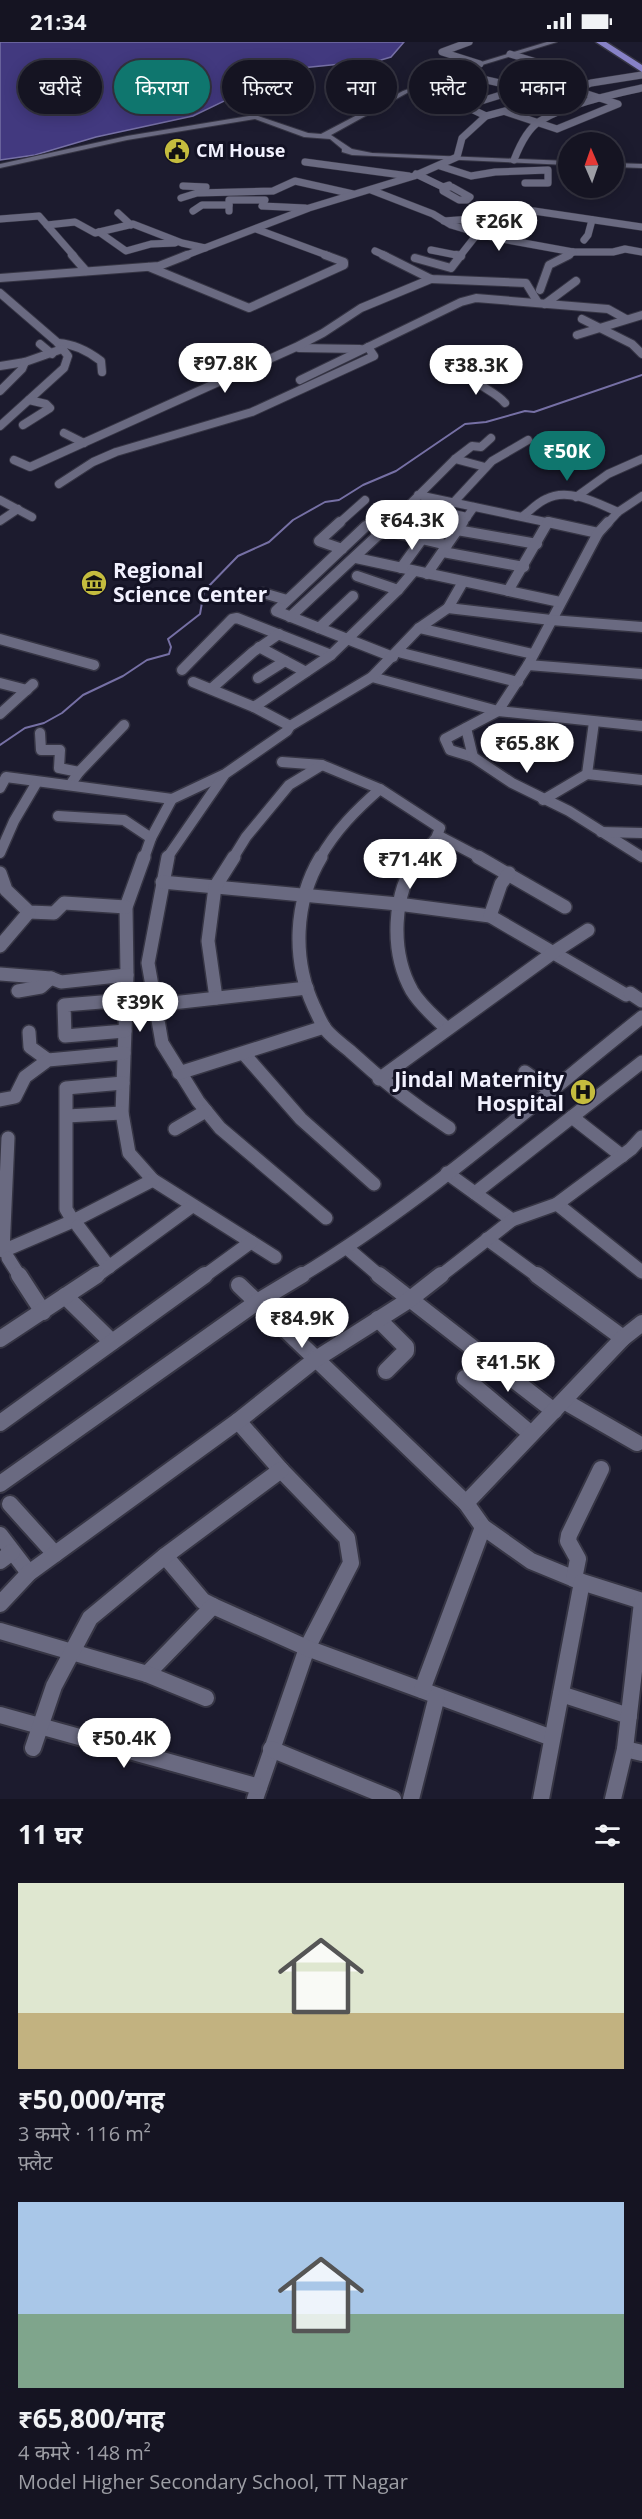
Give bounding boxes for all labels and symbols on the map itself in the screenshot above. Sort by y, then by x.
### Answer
north arrow [558,132,624,198]
public building icon: CM House [162,136,192,166]
place label: CM House [196,138,285,162]
pin: ₹26K [463,201,535,252]
pin: ₹97.8K [176,343,274,394]
pin: ₹38.3K [427,345,525,396]
pin: ₹50K [531,431,603,482]
pin: ₹64.3K [363,500,461,551]
place label: Regional Science Center [113,556,268,608]
museum icon: Regional Science Center [79,568,109,598]
pin: ₹65.8K [478,723,576,774]
pin: ₹71.4K [361,839,459,890]
pin: ₹39K [104,982,176,1033]
place label: Jindal Maternity Hospital [392,1065,564,1117]
hospital icon: Jindal Maternity Hospital [568,1077,598,1107]
pin: ₹84.9K [253,1298,351,1349]
pin: ₹41.5K [459,1342,557,1393]
pin: ₹50.4K [75,1718,173,1769]

